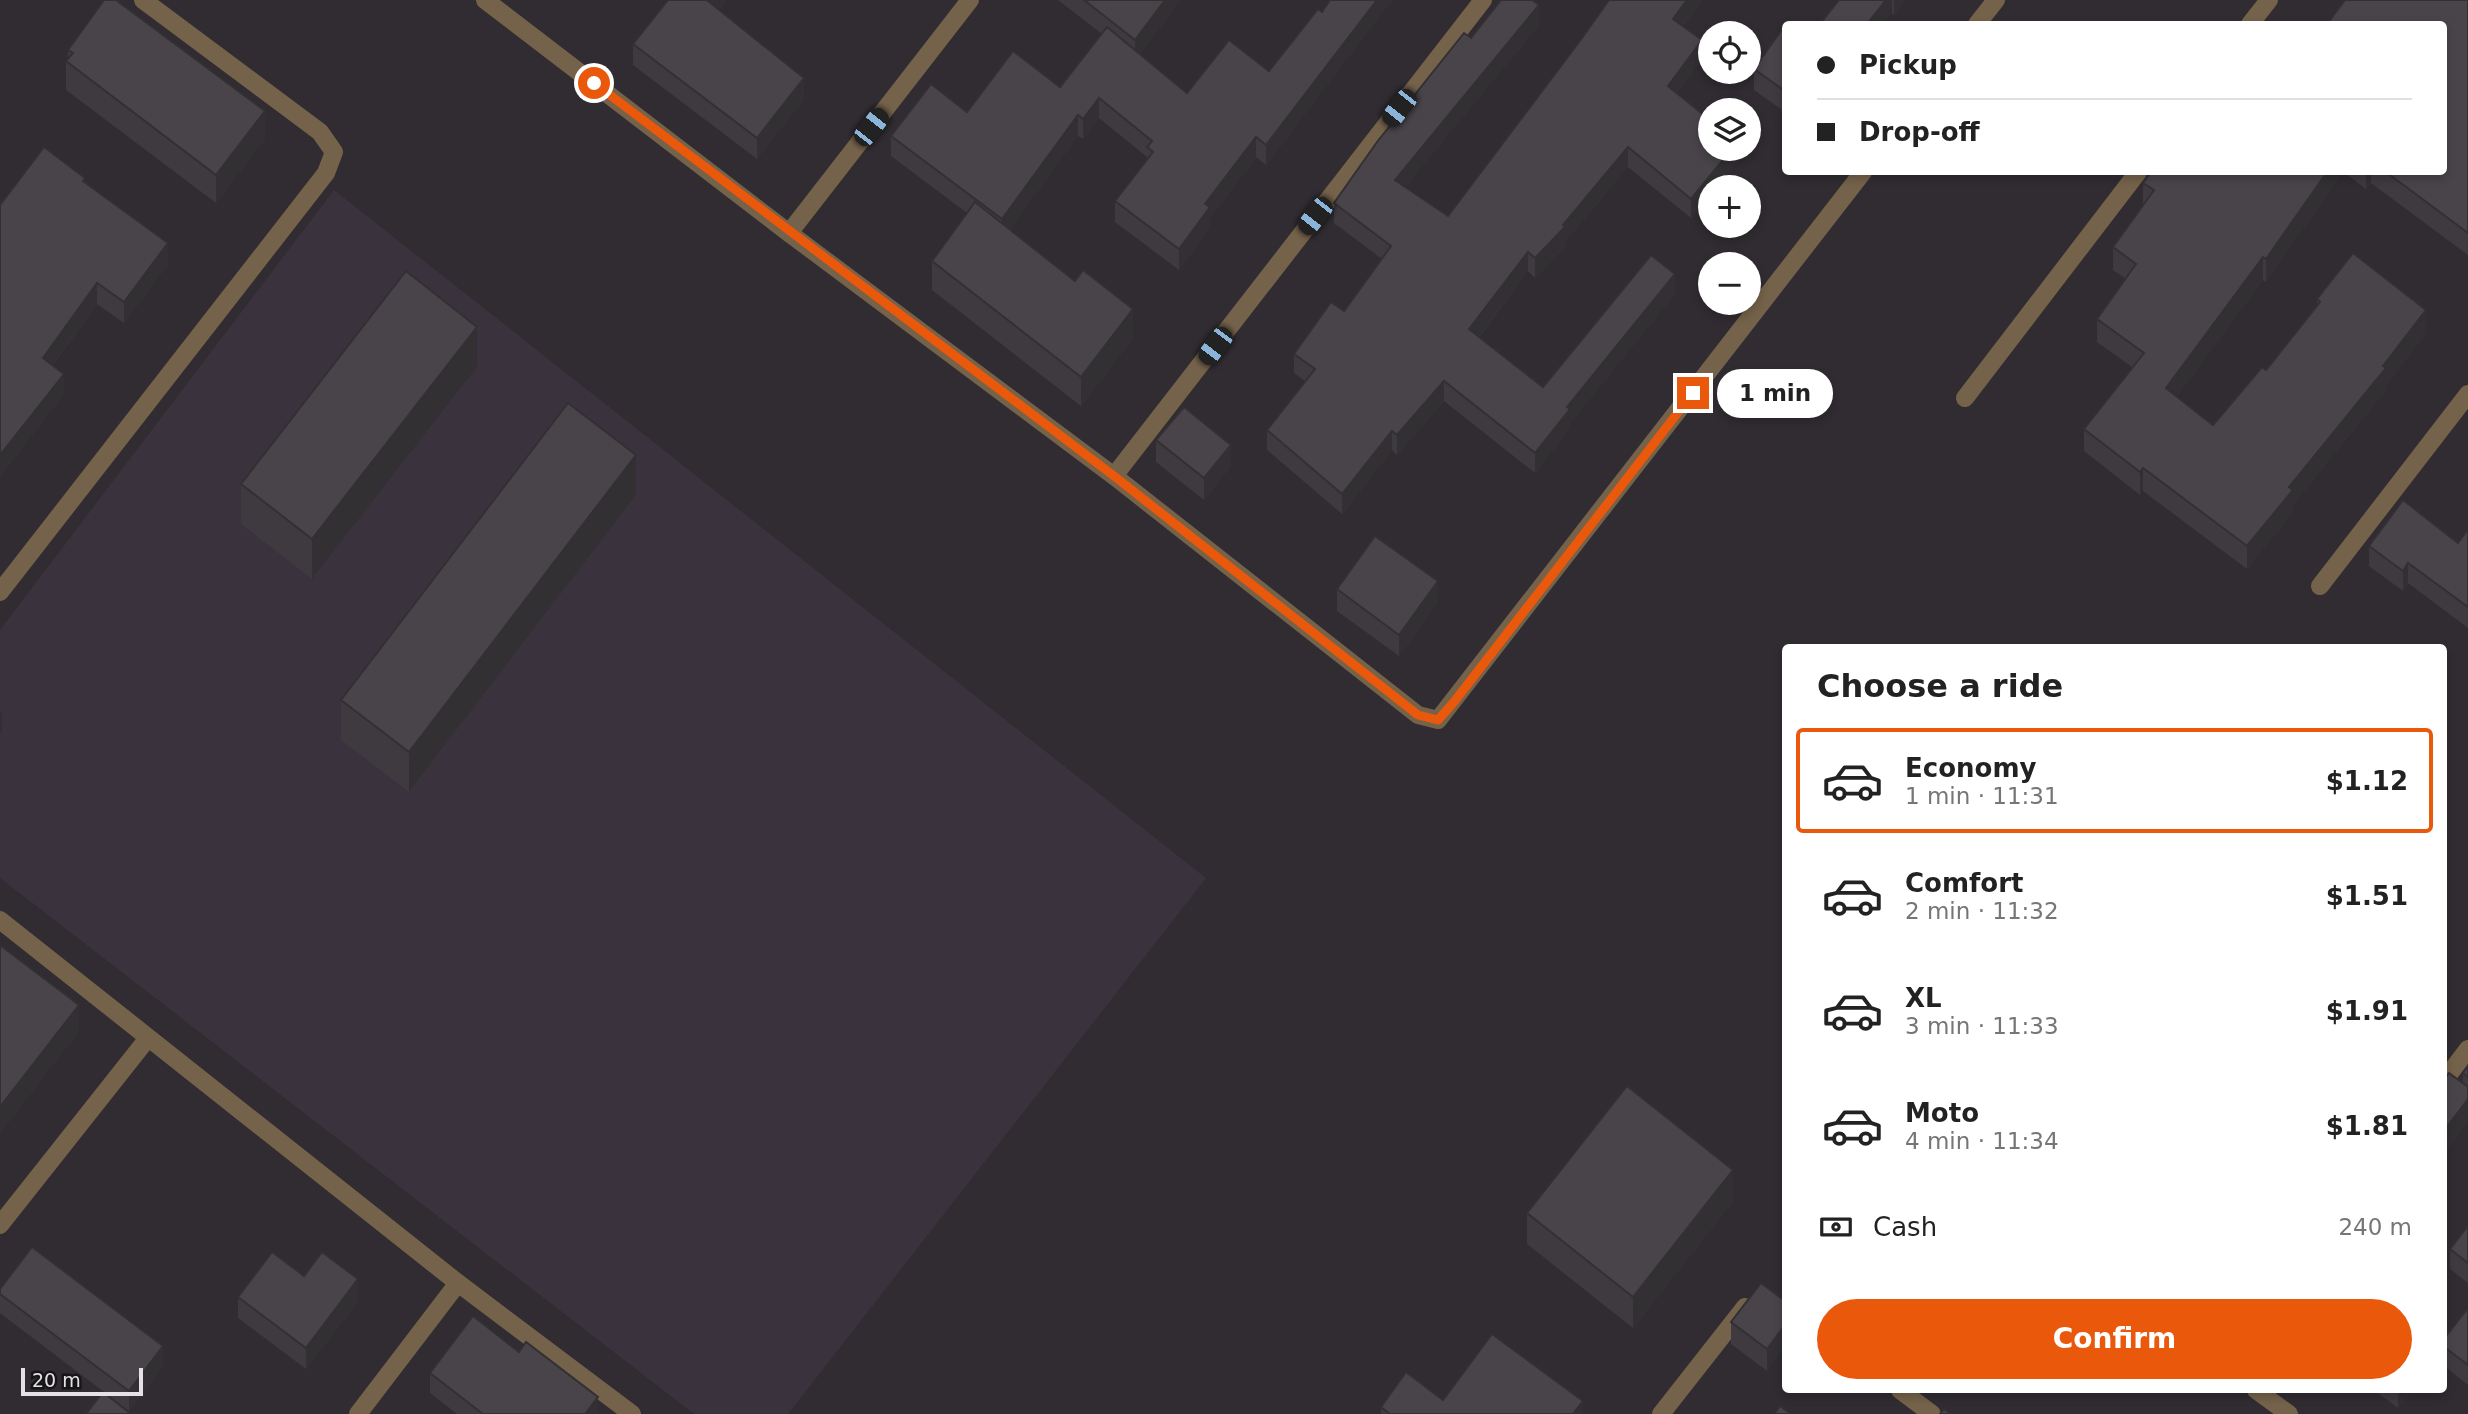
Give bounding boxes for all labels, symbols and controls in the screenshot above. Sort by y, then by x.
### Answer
map controls [1698,21,1761,315]
button: locate [1698,21,1761,84]
text: Pickup [1859,50,1957,80]
route start [578,67,610,99]
car [1378,85,1421,131]
button: layers [1698,98,1761,161]
car [850,104,893,150]
text: Drop-off [1859,117,1980,147]
button: + [1698,175,1761,238]
car [1294,193,1337,239]
button: − [1698,252,1761,315]
car [1194,323,1237,369]
callout: 1 min [1718,368,1833,418]
route end [1677,377,1709,409]
text: 1 min [1739,380,1811,406]
text: Choose a ride [1817,667,2063,705]
icon: car [1821,749,1884,812]
text: Economy [1905,753,2036,783]
text: $1.12 [2326,766,2408,796]
text: 1 min · 11:31 [1905,783,2059,809]
icon: car [1821,864,1884,927]
text: Comfort [1905,868,2023,898]
text: $1.51 [2326,881,2408,911]
text: 2 min · 11:32 [1905,898,2059,924]
icon: car [1821,979,1884,1042]
text: XL [1905,983,1942,1013]
text: $1.91 [2326,996,2408,1026]
text: 3 min · 11:33 [1905,1013,2059,1039]
icon: car [1821,1094,1884,1157]
text: Moto [1905,1098,1979,1128]
text: $1.81 [2326,1111,2408,1141]
text: 4 min · 11:34 [1905,1128,2059,1154]
icon: cash [1817,1208,1855,1246]
text: Cash [1873,1212,1937,1242]
text: 240 m [2338,1214,2412,1240]
button: Confirm [1817,1299,2412,1379]
scale bar [21,1365,144,1397]
text: 20 m [32,1369,81,1391]

